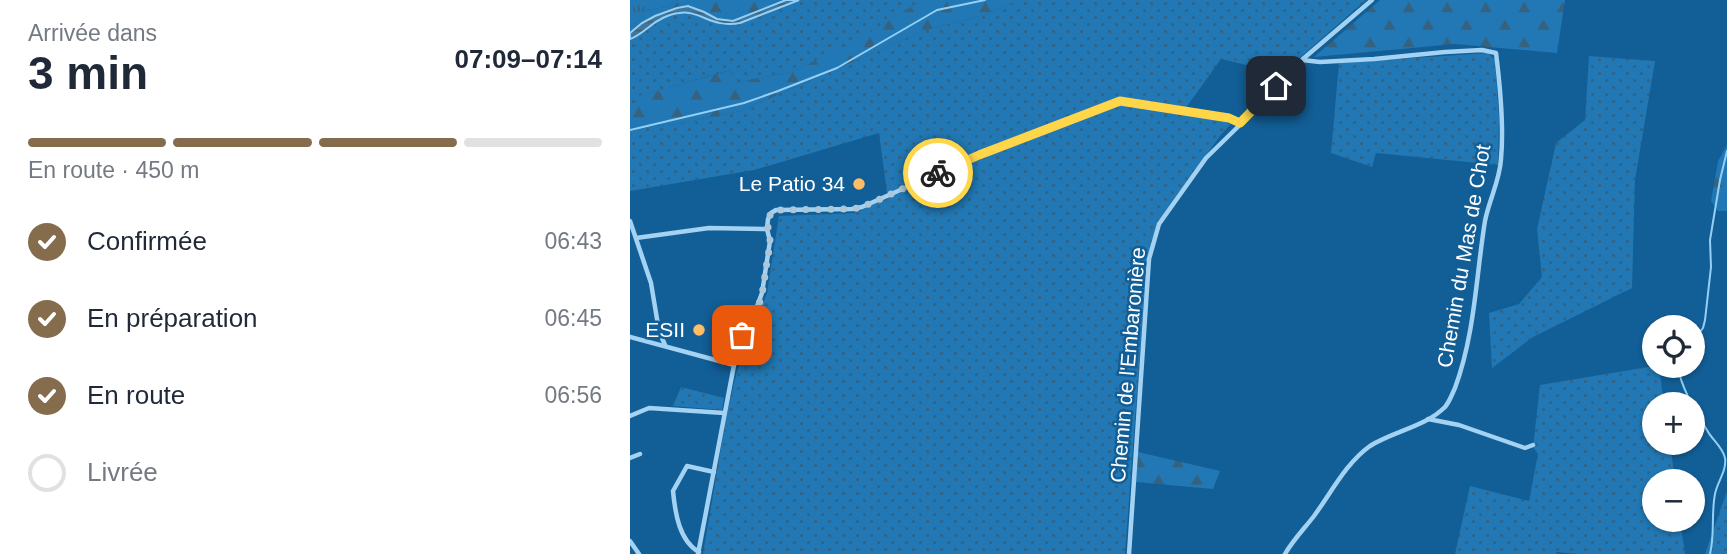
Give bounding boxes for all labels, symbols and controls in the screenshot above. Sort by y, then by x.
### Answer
text: Arrivée dans [28,20,157,46]
text: 07:09–07:14 [455,44,602,74]
text: 3 min [28,47,148,99]
pin [1246,56,1306,116]
icon: home [1257,67,1295,105]
courier [903,138,973,208]
street label: Chemin du Mas de Chot [1433,142,1495,369]
icon: bike [919,154,957,192]
text: En route · 450 m [28,157,199,183]
place label: Le Patio 34 [739,172,845,195]
marker: Le Patio 34 [851,176,867,192]
icon: check [28,223,66,261]
text: Confirmée [87,226,207,256]
text: 06:43 [544,228,602,254]
street label: Chemin de l'Embaronière [1106,246,1149,484]
icon: check [28,300,66,338]
text: En préparation [87,303,258,333]
text: 06:45 [544,305,602,331]
pin [712,305,772,365]
map controls [1642,315,1705,532]
button: locate [1642,315,1705,378]
icon: bag [723,316,761,354]
place label: ESII [645,318,685,341]
marker: ESII [691,322,707,338]
icon: check [28,377,66,415]
text: En route [87,380,185,410]
text: 06:56 [544,382,602,408]
button: + [1642,392,1705,455]
text: Livrée [87,457,158,487]
button: − [1642,469,1705,532]

